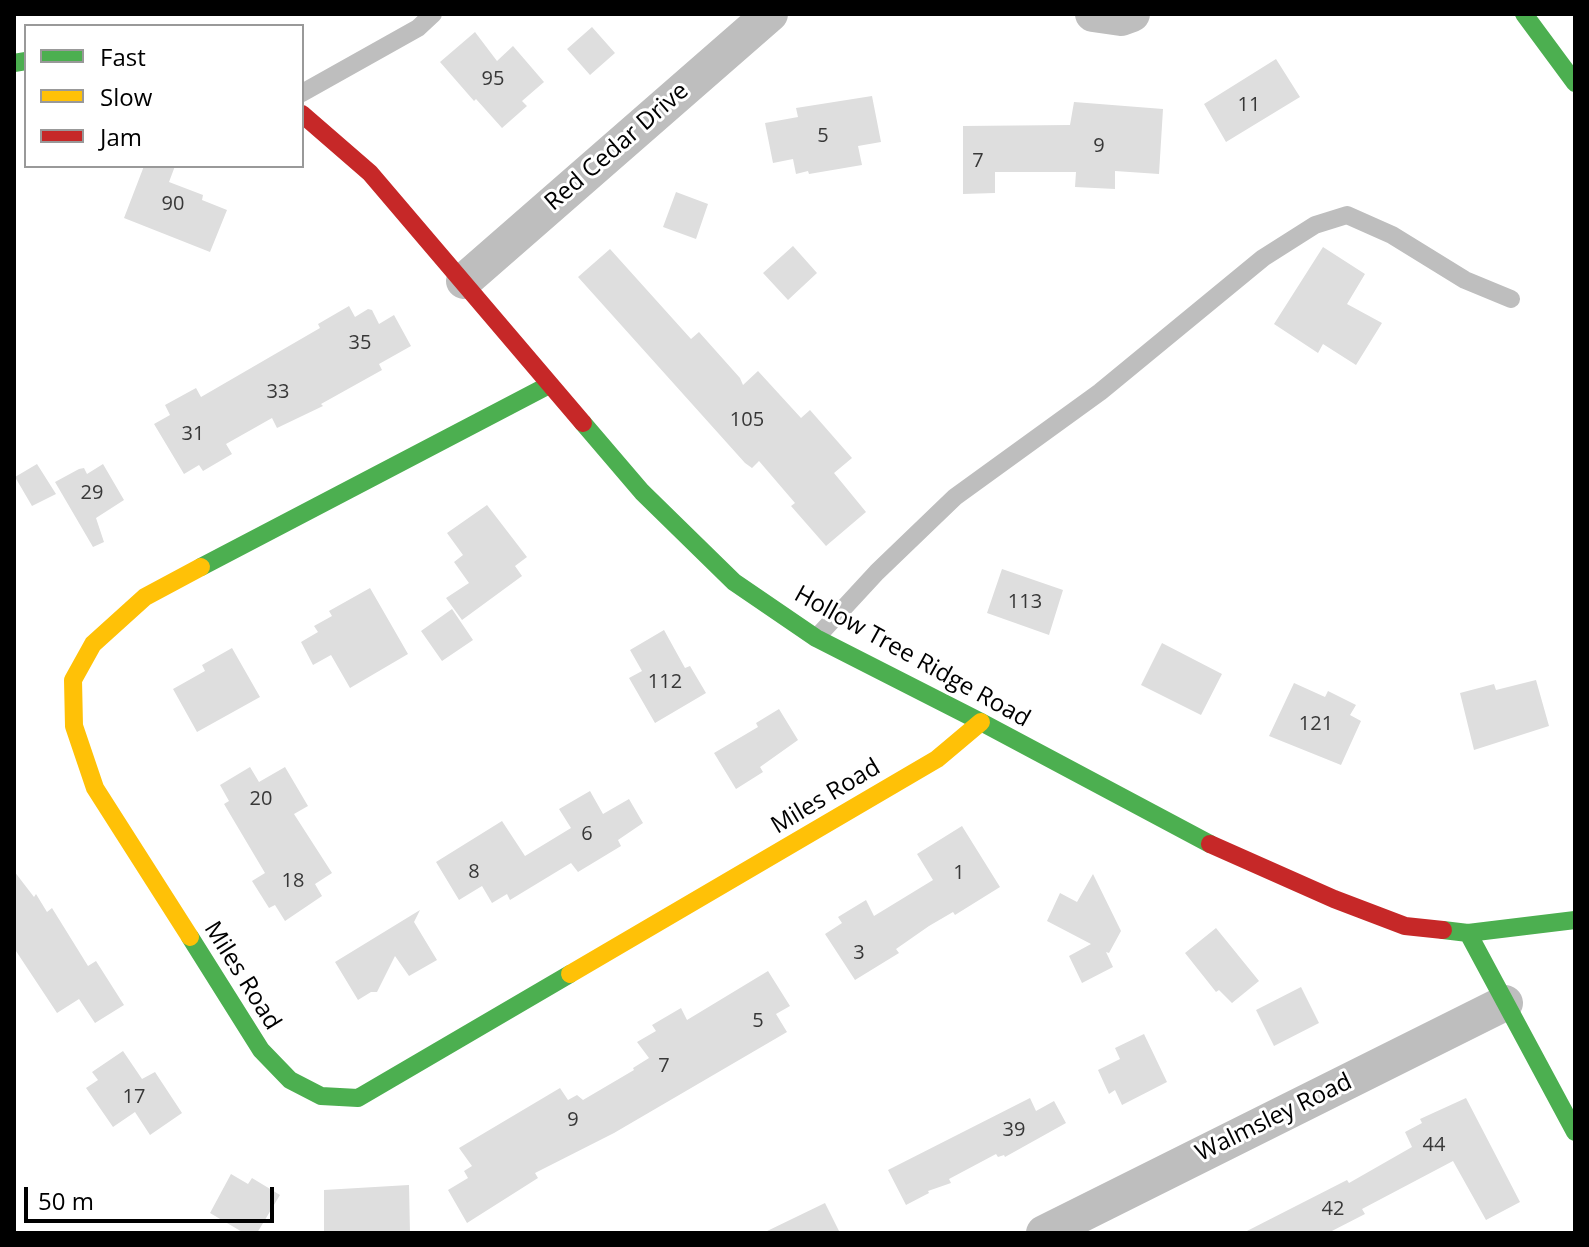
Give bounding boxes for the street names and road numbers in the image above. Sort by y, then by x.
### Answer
street label: Red Cedar Drive [539,77,695,217]
street label: Hollow Tree Ridge Road [789,580,1035,734]
street label: Miles Road [766,753,886,841]
street label: Miles Road [197,917,287,1035]
street label: Walmsley Road [1191,1068,1357,1168]

